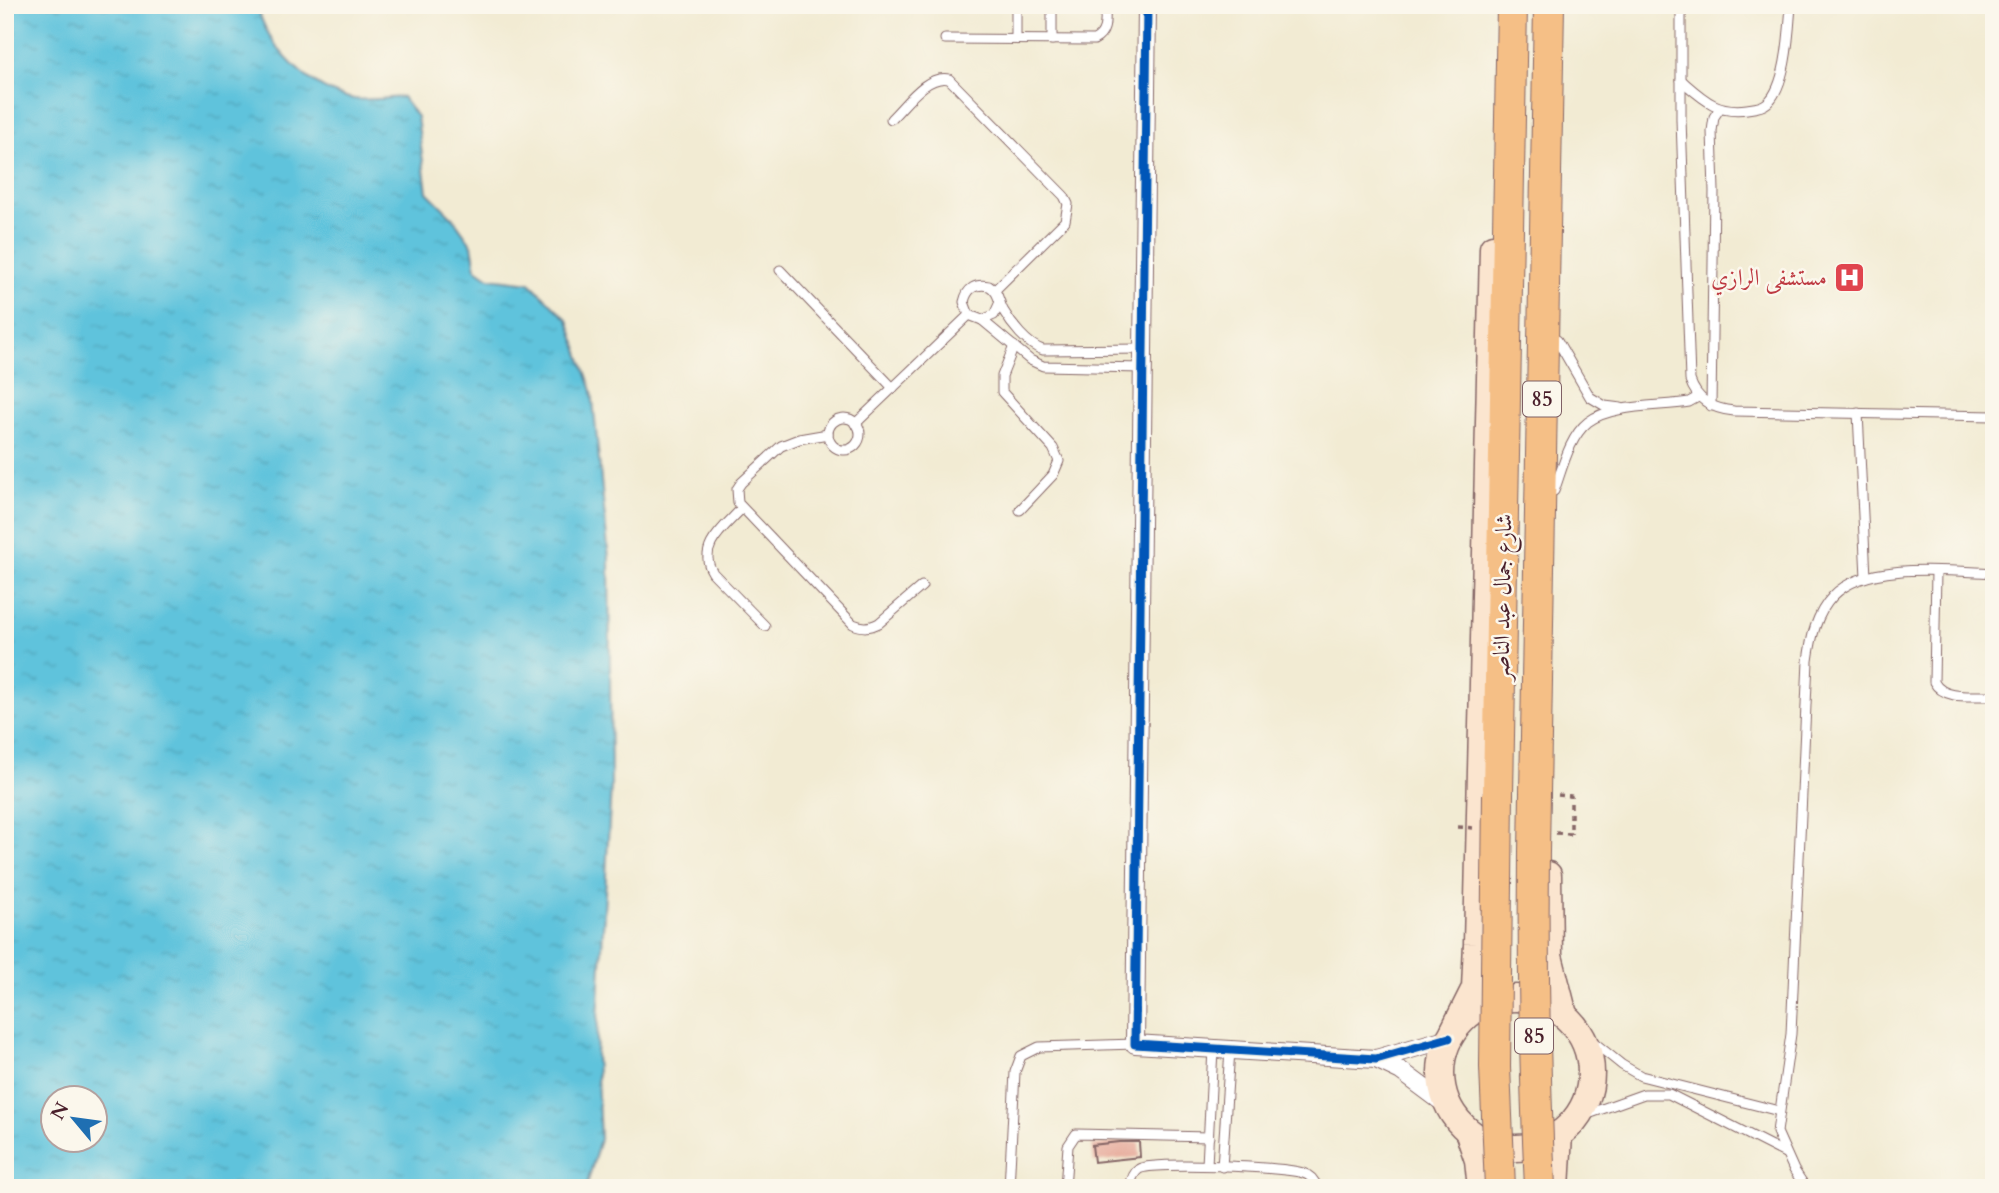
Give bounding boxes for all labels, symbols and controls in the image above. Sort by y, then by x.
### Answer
hospital icon: مستشفى الرازي [1833,260,1867,294]
place label: مستشفى الرازي [1711,262,1827,296]
road number: 85 [1523,382,1561,416]
street label: شارع جمال عبد الناصر [1486,513,1523,683]
road number: 85 [1515,1018,1553,1054]
north arrow [38,1084,108,1154]
text: N [45,1097,76,1125]

